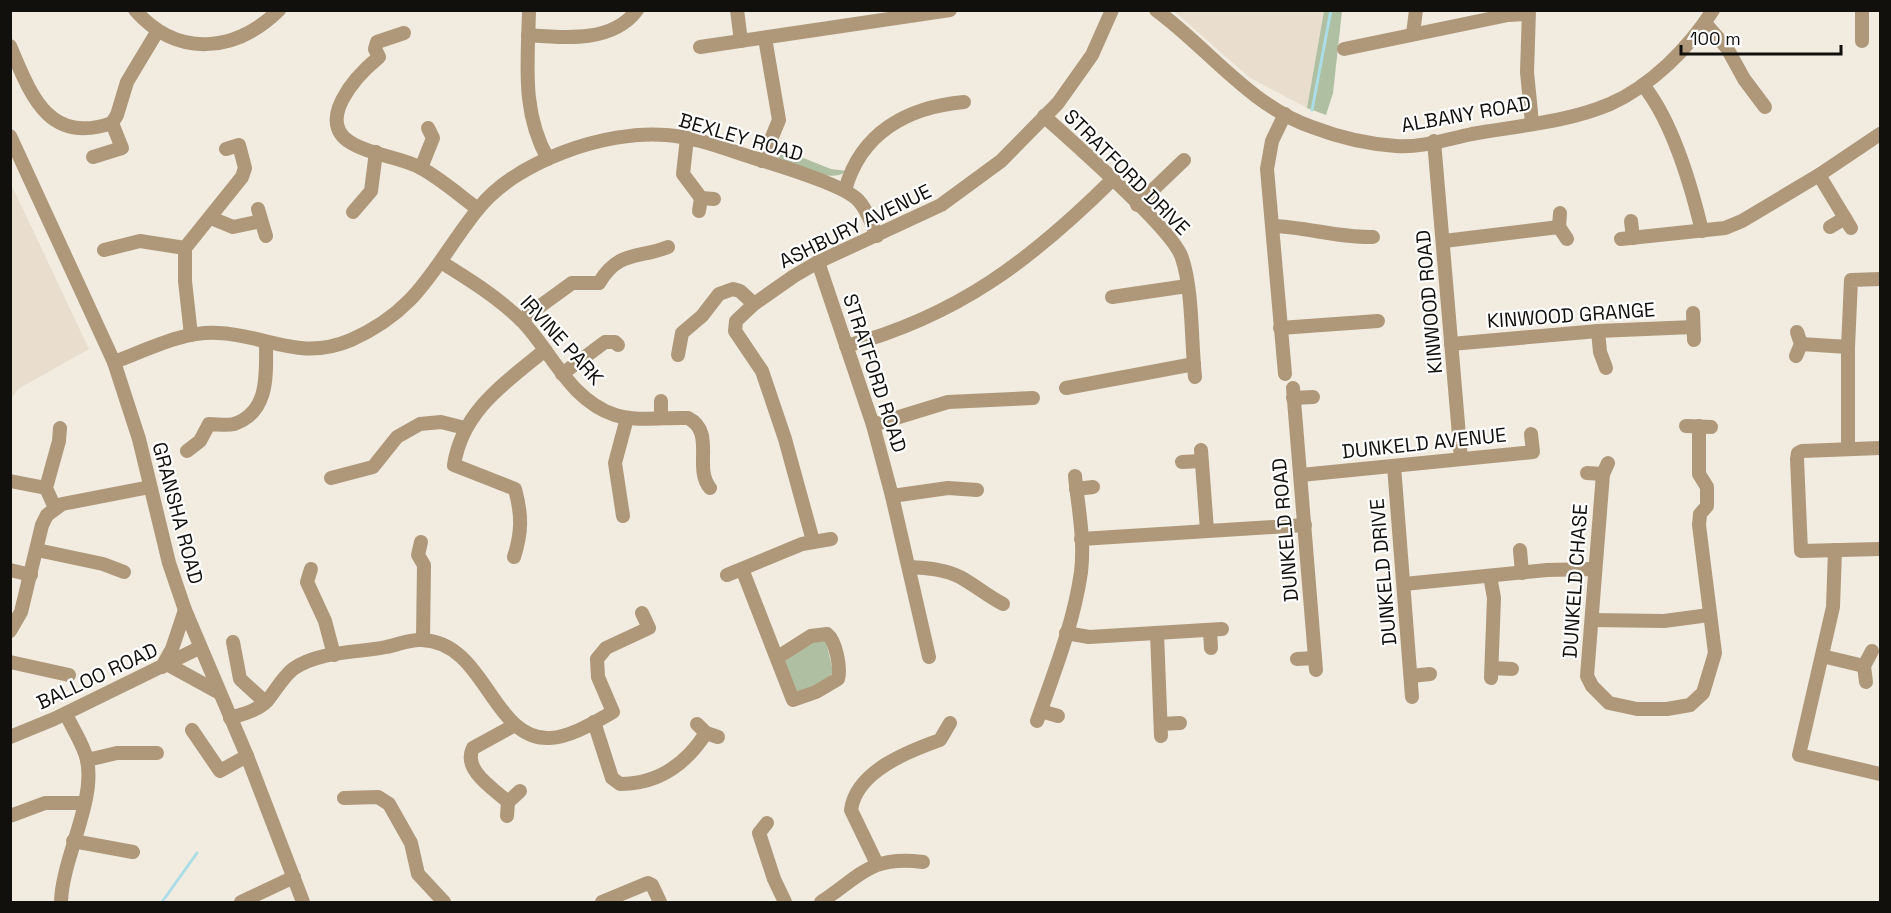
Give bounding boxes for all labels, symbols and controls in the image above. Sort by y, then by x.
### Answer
scale bar [1681,18,1842,56]
text: 100 m [1690,27,1741,50]
street label: ALBANY ROAD [1399,90,1533,138]
street label: STRATFORD DRIVE [1058,103,1196,241]
street label: BEXLEY ROAD [676,107,806,167]
street label: ASHBURY AVENUE [774,178,936,274]
street label: KINWOOD ROAD [1410,229,1448,375]
street label: IRVINE PARK [515,289,609,391]
street label: STRATFORD ROAD [837,290,913,456]
street label: KINWOOD GRANGE [1486,296,1656,334]
street label: DUNKELD AVENUE [1340,421,1508,465]
street label: GRANSHA ROAD [147,439,209,587]
street label: DUNKELD ROAD [1266,457,1304,603]
street label: DUNKELD DRIVE [1364,498,1402,646]
street label: DUNKELD CHASE [1557,503,1593,659]
street label: BALLOO ROAD [32,637,162,715]

